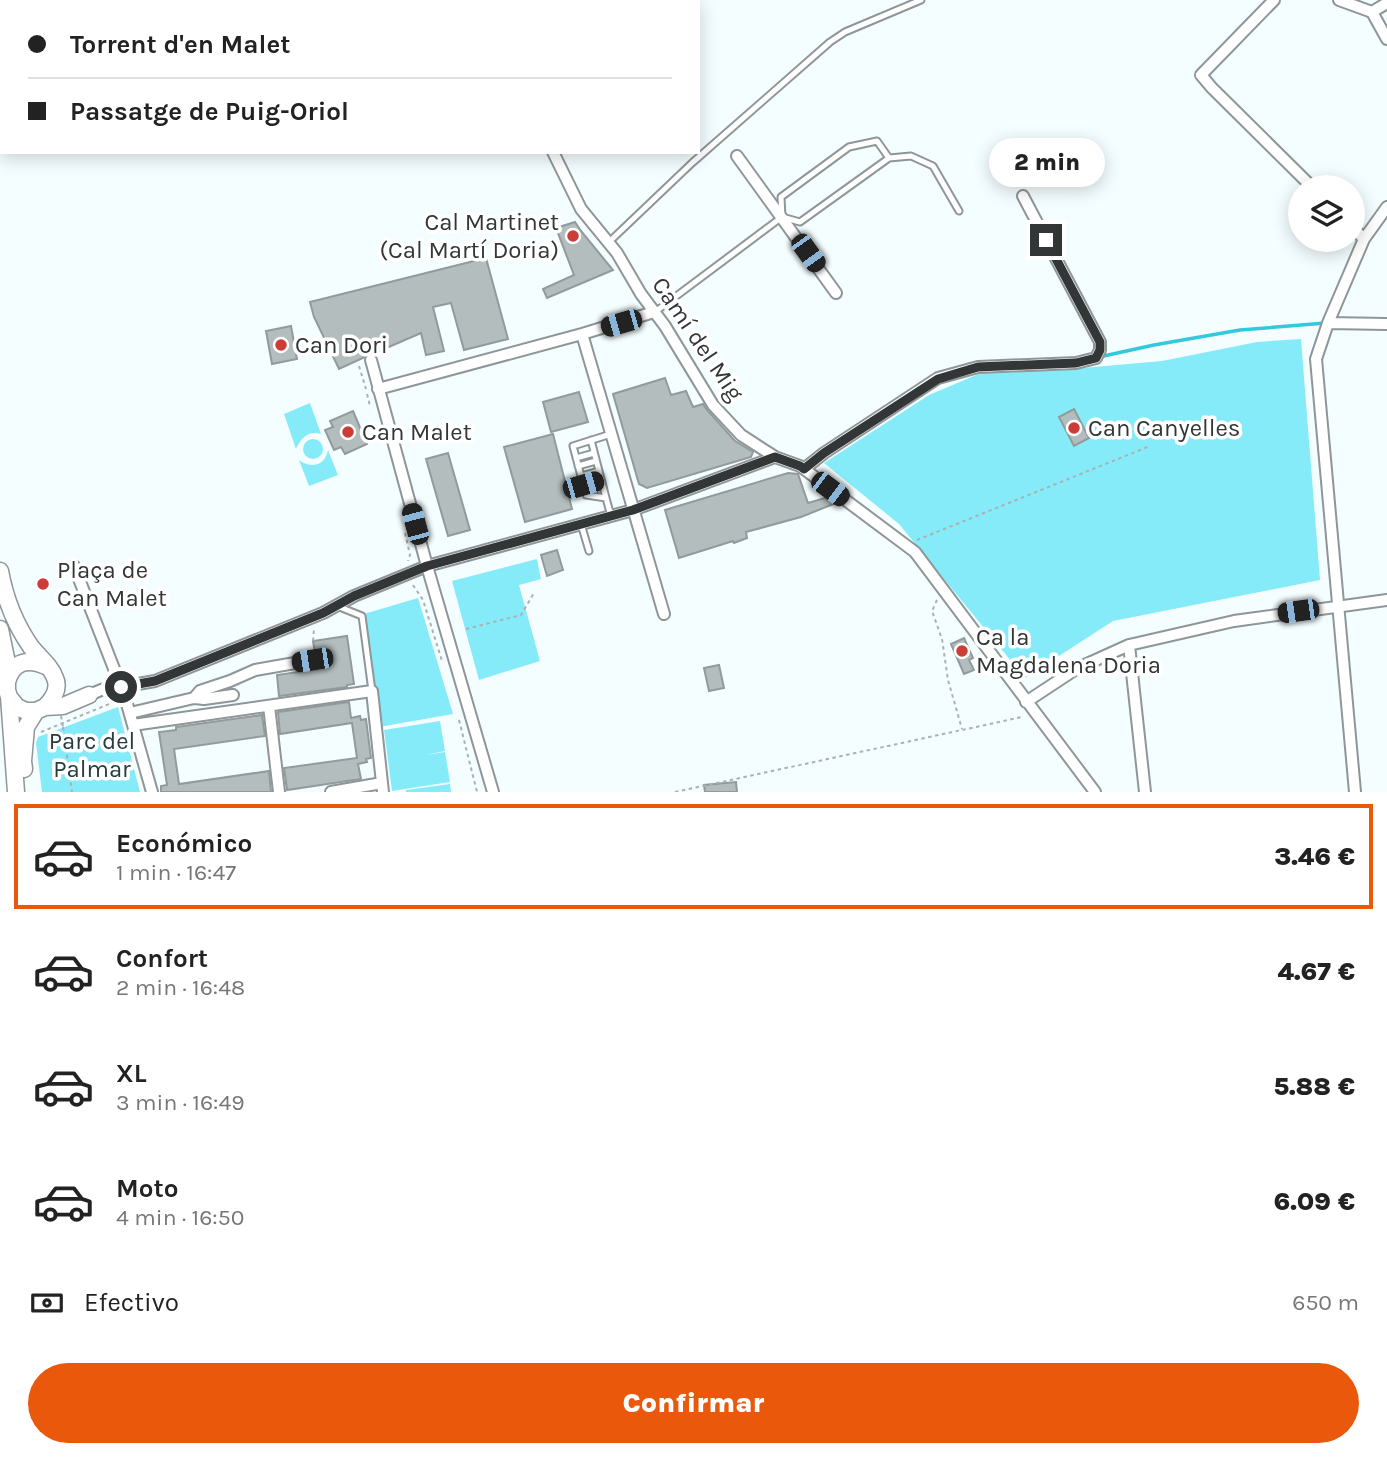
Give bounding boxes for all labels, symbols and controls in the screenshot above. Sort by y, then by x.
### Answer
text: Torrent d'en Malet [70,29,290,60]
text: Passatge de Puig-Oriol [70,96,349,127]
callout: 2 min [988,138,1104,188]
text: 2 min [1014,149,1080,176]
map controls [1288,175,1365,252]
button: layers [1288,175,1365,252]
place label: Cal Martinet (Cal Martí Doria) [380,208,559,264]
route end [1030,224,1062,256]
marker: Cal Martinet (Cal Martí Doria) [565,228,581,244]
car [788,230,829,276]
street label: Camí del Mig [646,272,750,407]
car [598,307,645,339]
place label: Can Dori [295,331,388,359]
marker: Can Dori [273,337,289,353]
place label: Can Canyelles [1088,414,1240,442]
place label: Can Malet [362,418,472,446]
marker: Can Canyelles [1066,420,1082,436]
marker: Can Malet [340,424,356,440]
car [807,468,854,510]
car [560,469,607,501]
car [400,501,431,547]
place label: Plaça de Can Malet [57,556,167,612]
marker: Plaça de Can Malet [35,576,51,592]
car [1276,598,1321,624]
place label: Ca la Magdalena Doria [976,623,1161,679]
marker: Ca la Magdalena Doria [954,643,970,659]
car [290,646,335,674]
route start [105,671,137,703]
park label: Parc del Palmar [49,727,135,783]
icon: car [32,825,95,888]
text: Económico [116,828,252,859]
text: 3.46 € [1274,841,1355,872]
text: 1 min · 16:47 [116,859,236,886]
icon: car [32,940,95,1003]
text: Confort [116,943,208,974]
text: 4.67 € [1277,956,1355,987]
text: 2 min · 16:48 [116,974,245,1001]
icon: car [32,1055,95,1118]
text: XL [116,1058,147,1089]
text: 5.88 € [1273,1071,1355,1102]
text: 3 min · 16:49 [116,1089,245,1116]
icon: car [32,1170,95,1233]
text: Moto [116,1173,178,1204]
text: 6.09 € [1273,1186,1355,1217]
text: 4 min · 16:50 [116,1204,244,1231]
icon: cash [28,1284,66,1322]
text: Efectivo [84,1287,179,1318]
text: 650 m [1292,1289,1359,1316]
button: Confirmar [28,1363,1359,1443]

